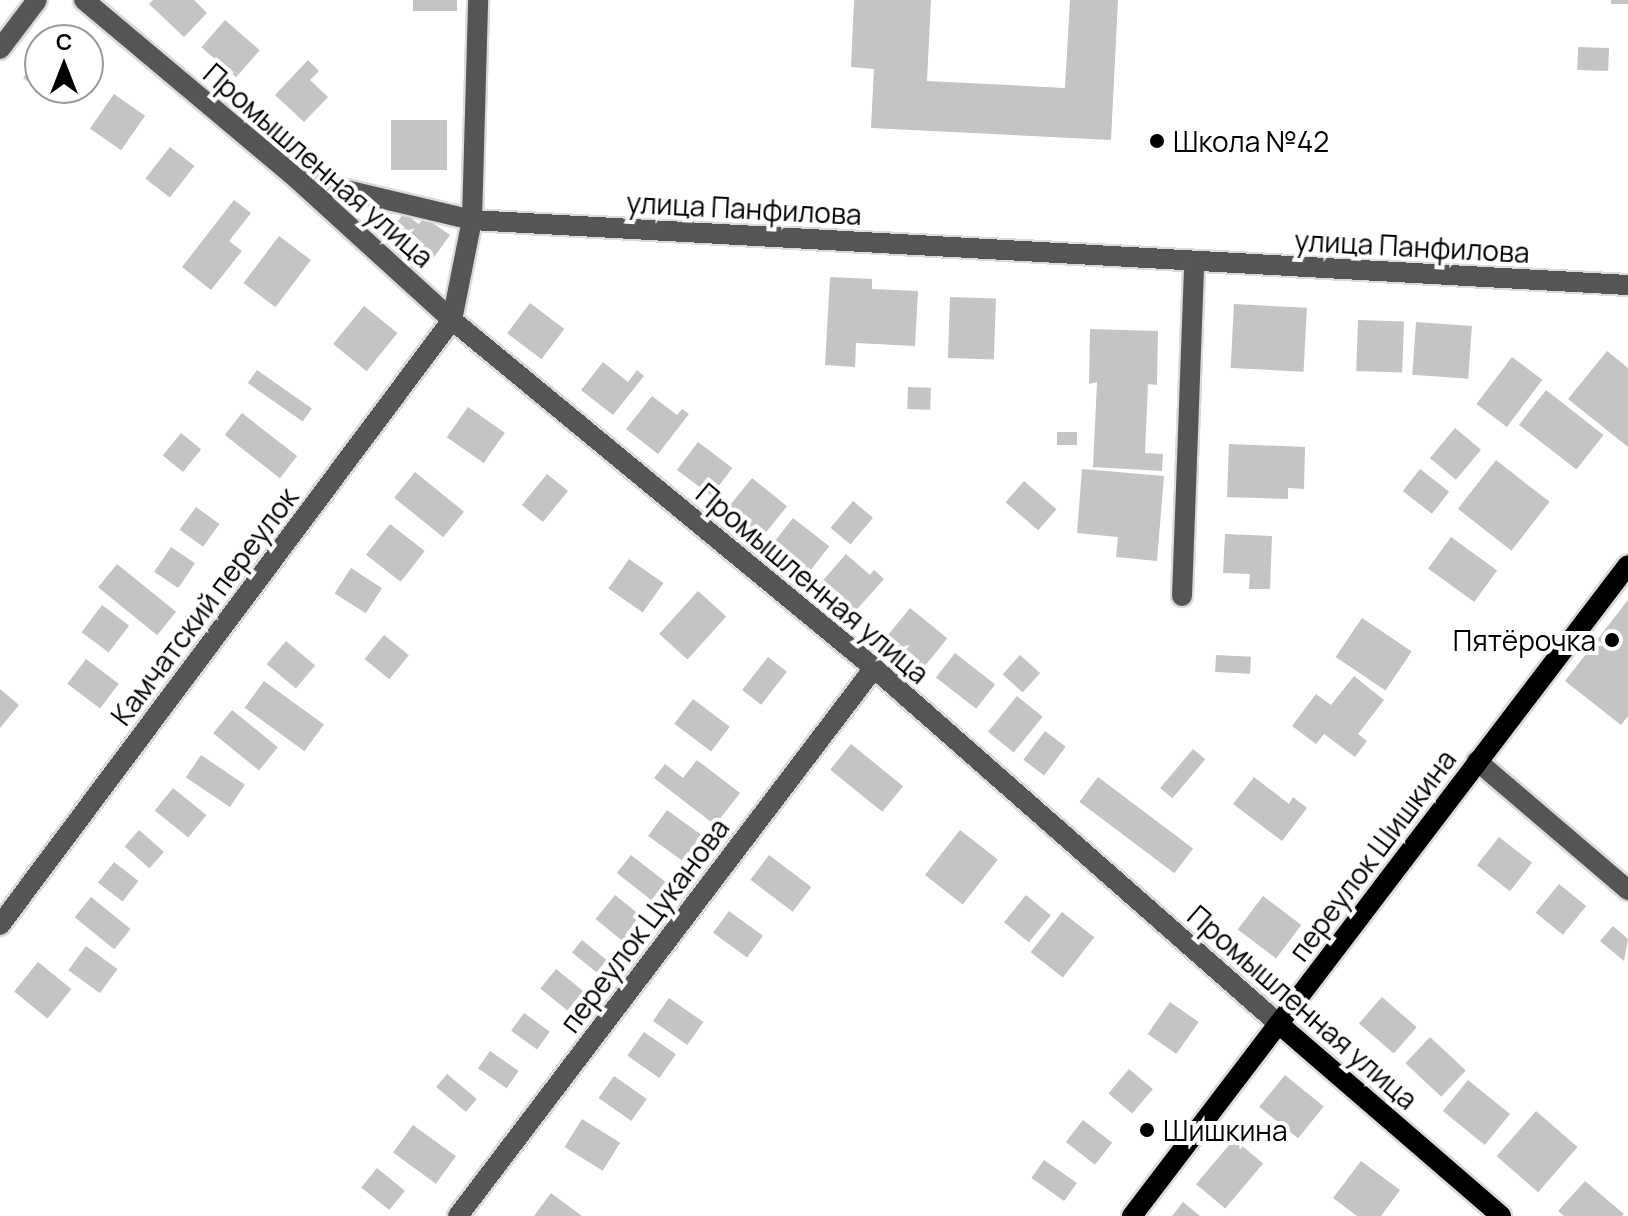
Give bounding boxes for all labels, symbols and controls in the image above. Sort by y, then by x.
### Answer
north arrow [24,24,104,104]
text: С [56,27,72,57]
street label: Промышленная улица [197,56,441,274]
place label: Школа №42 [1173,124,1329,158]
marker: Школа №42 [1148,132,1166,150]
street label: улица Панфилова [626,185,862,231]
street label: улица Панфилова [1294,223,1530,269]
street label: Промышленная улица [690,476,936,690]
street label: Камчатский переулок [104,481,304,731]
place label: Пятёрочка [1453,623,1596,657]
marker: Пятёрочка [1603,631,1621,649]
street label: переулок Шишкина [1282,743,1462,967]
street label: переулок Цуканова [553,811,735,1039]
street label: Промышленная улица [1181,898,1425,1116]
place label: Шишкина [1163,1113,1287,1147]
marker: Шишкина [1138,1121,1156,1139]

